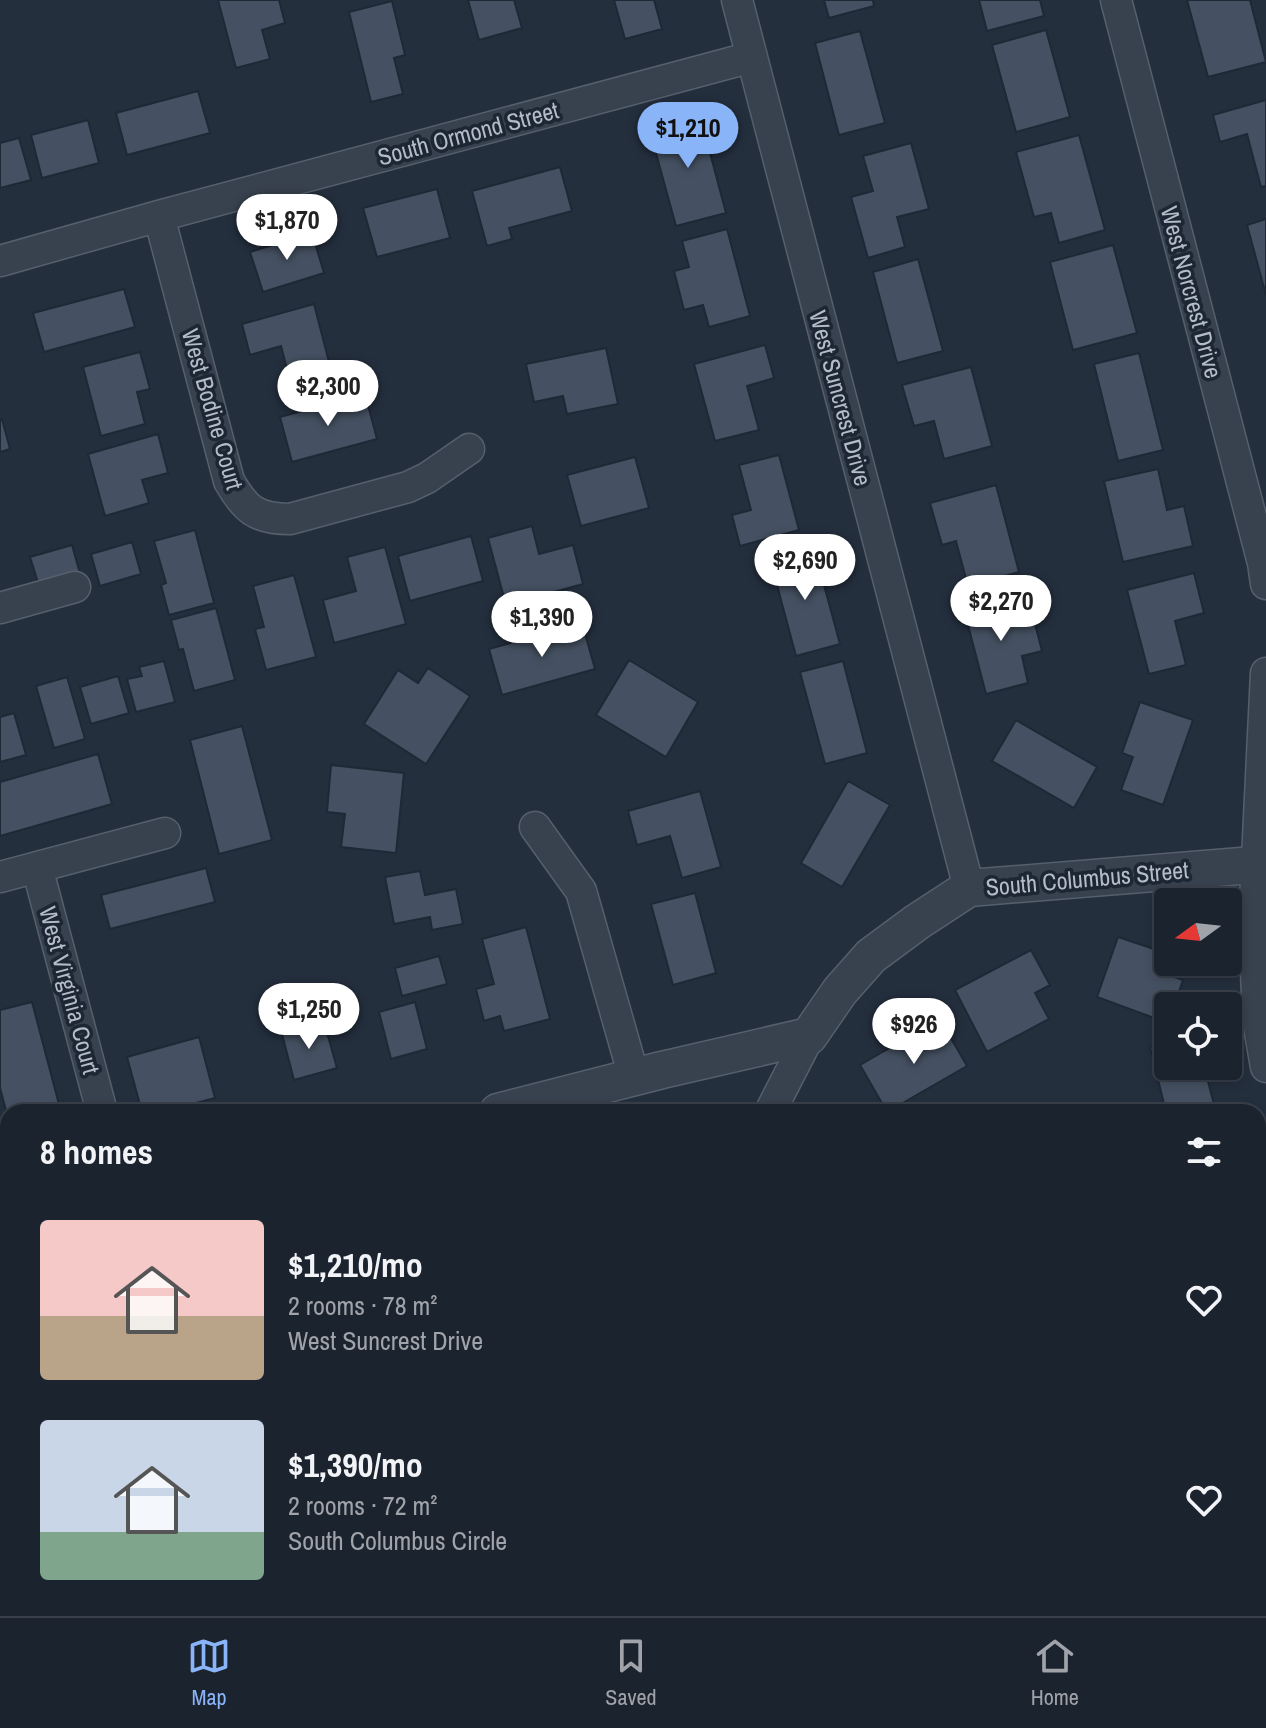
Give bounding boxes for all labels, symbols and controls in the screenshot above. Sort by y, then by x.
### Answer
street label: South Ormond Street [374,93,562,173]
pin: $1,210 [623,102,753,170]
text: $1,210 [655,110,721,145]
pin: $1,870 [222,194,352,262]
text: $1,870 [254,202,320,237]
street label: West Norcrest Drive [1154,202,1230,382]
street label: West Suncrest Drive [802,307,880,489]
street label: West Bodine Court [175,325,251,494]
pin: $2,300 [263,360,393,428]
text: $2,300 [295,368,361,403]
pin: $2,690 [740,534,870,602]
text: $2,690 [772,542,838,577]
pin: $2,270 [936,575,1066,643]
text: $2,270 [968,583,1034,618]
pin: $1,390 [477,591,607,659]
text: $1,390 [509,599,575,634]
street label: South Columbus Street [984,853,1190,903]
north arrow [1154,888,1242,976]
map controls [1154,888,1242,1080]
street label: West Virginia Court [32,903,108,1078]
pin: $1,250 [244,983,374,1051]
text: $1,250 [276,991,342,1026]
button: locate [1154,992,1242,1080]
pin: $926 [867,998,961,1066]
text: $926 [890,1006,938,1041]
text: 8 homes [40,1129,153,1175]
icon: filters [1182,1130,1226,1174]
text: $1,210/mo [288,1242,423,1288]
icon: home [104,1252,200,1348]
icon: heart [1182,1278,1226,1322]
text: 2 rooms · 78 m² [288,1288,437,1323]
text: West Suncrest Drive [288,1323,483,1358]
text: $1,390/mo [288,1442,423,1488]
icon: home [104,1452,200,1548]
icon: heart [1182,1478,1226,1522]
text: 2 rooms · 72 m² [288,1488,437,1523]
text: South Columbus Circle [288,1523,507,1558]
tab: Map [187,1634,231,1712]
tab: Saved [605,1634,657,1712]
tab: Home [1031,1634,1079,1712]

